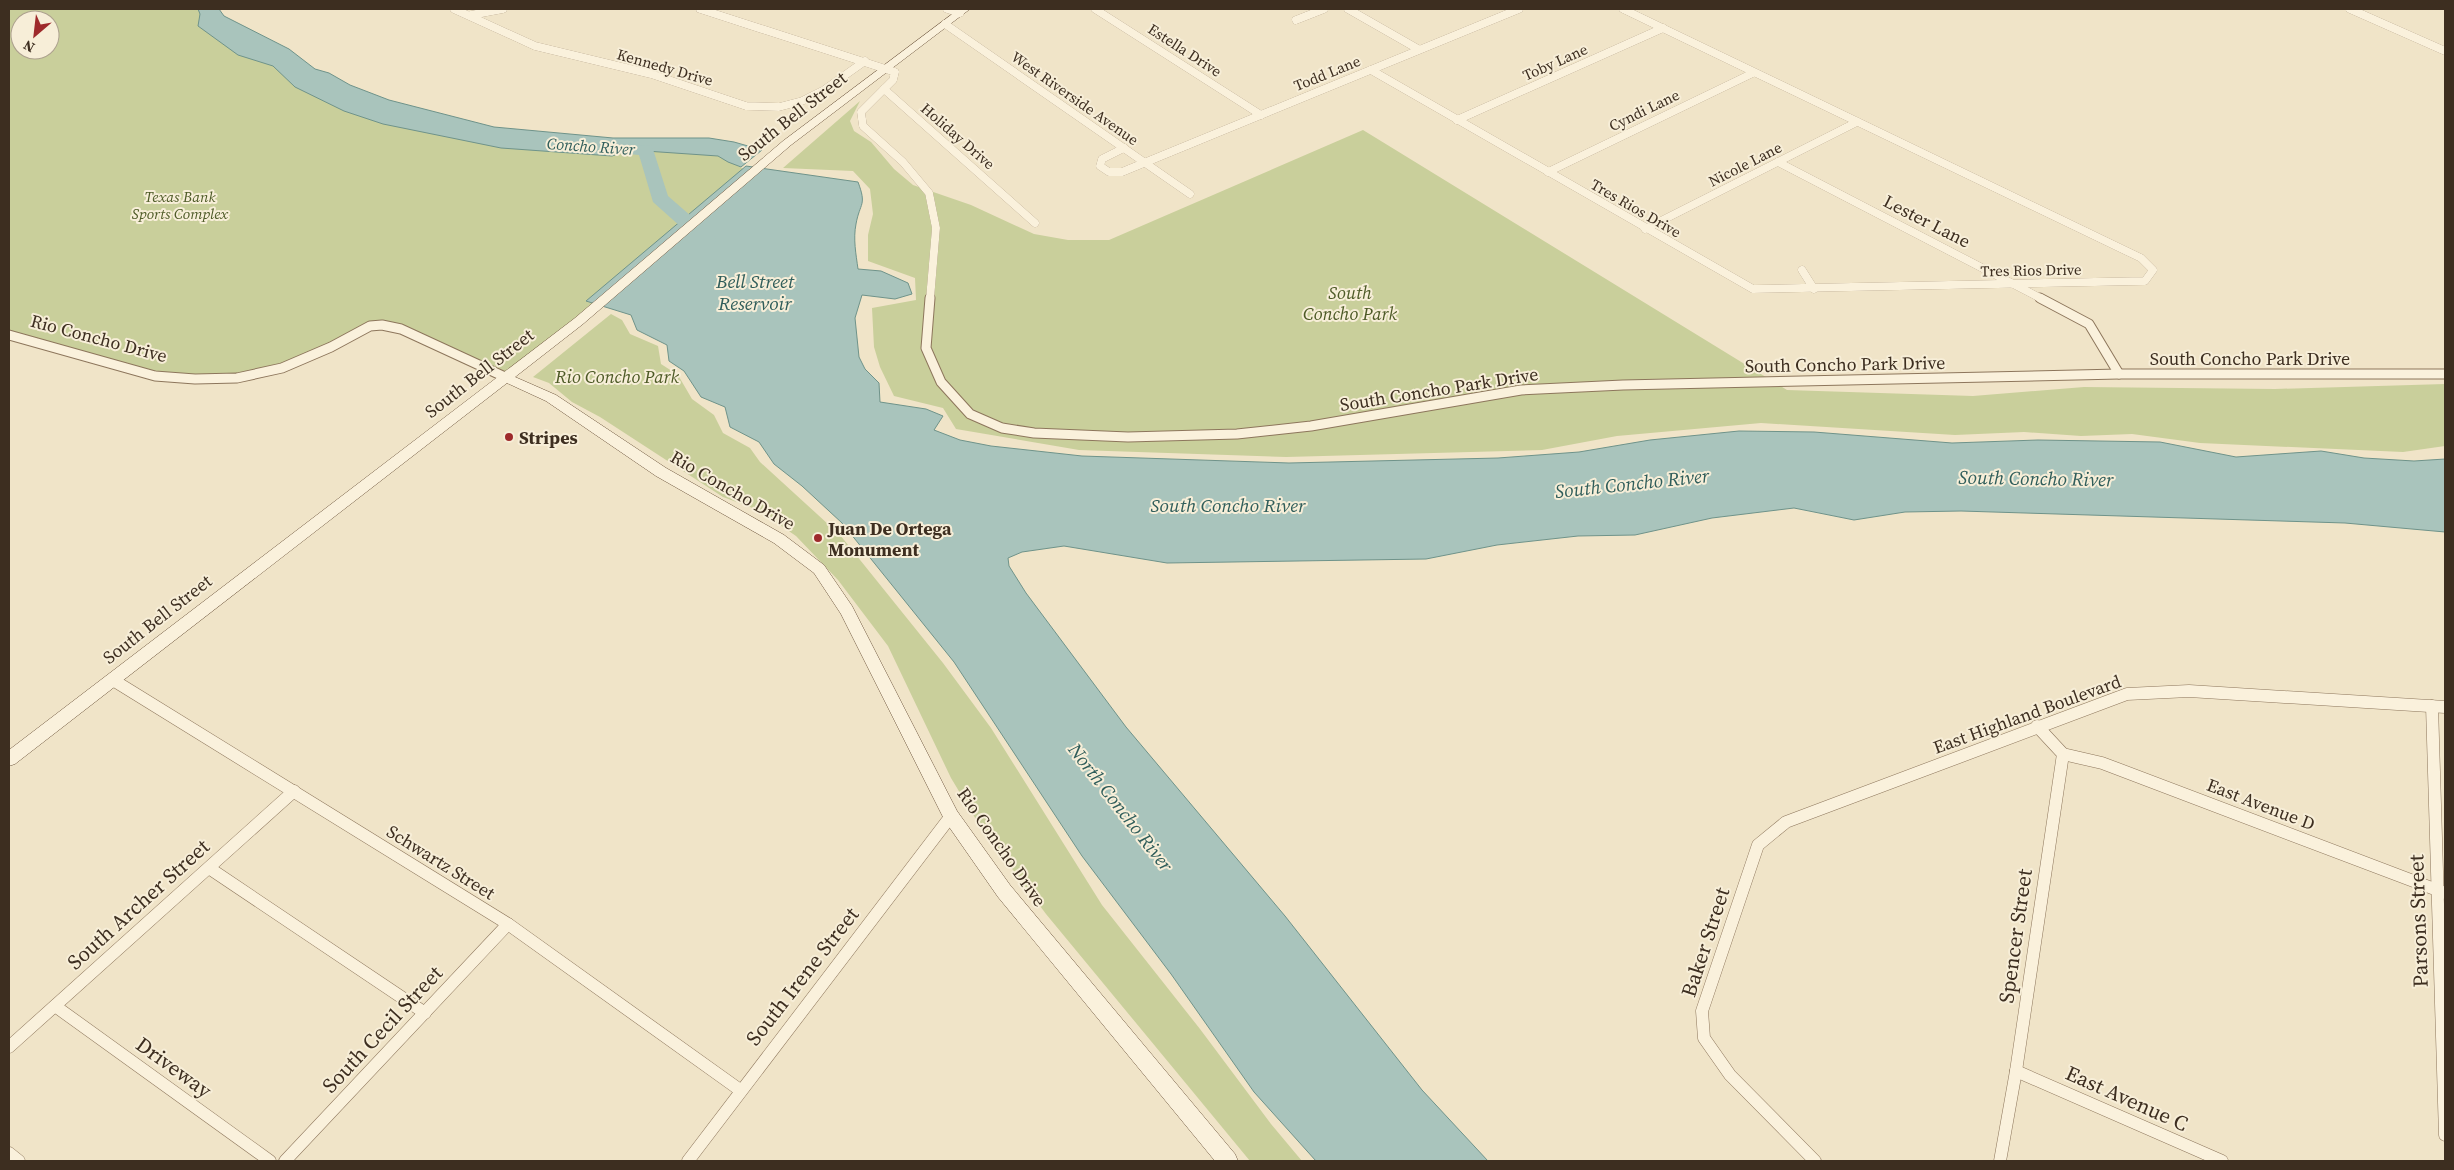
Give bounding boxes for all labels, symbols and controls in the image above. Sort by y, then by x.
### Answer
north arrow [10,10,60,60]
street label: Estella Drive [1144,18,1226,82]
text: N [20,35,38,58]
street label: Toby Lane [1519,38,1591,86]
street label: Kennedy Drive [615,43,716,91]
street label: West Riverside Avenue [1007,46,1143,150]
street label: Todd Lane [1291,50,1364,96]
street label: South Bell Street [732,65,852,167]
street label: Cyndi Lane [1605,84,1683,136]
street label: Holiday Drive [916,98,1000,174]
water label: Concho River [546,132,636,160]
street label: Nicole Lane [1705,136,1786,191]
street label: Tres Rios Drive [1587,174,1685,243]
park label: Texas Bank Sports Complex [132,186,229,224]
street label: Lester Lane [1879,188,1975,254]
street label: Tres Rios Drive [1980,259,2082,281]
water label: Bell Street Reservoir [715,268,795,316]
park label: South Concho Park [1303,280,1397,326]
street label: Rio Concho Drive [28,308,170,368]
street label: South Bell Street [419,322,539,424]
street label: South Concho Park Drive [2150,346,2350,371]
street label: South Concho Park Drive [1745,350,1945,378]
street label: South Concho Park Drive [1338,361,1540,417]
park label: Rio Concho Park [554,364,679,389]
place label: Stripes [519,425,578,450]
marker: Stripes [503,431,515,443]
street label: Rio Concho Drive [666,444,800,536]
water label: South Concho River [1554,462,1712,504]
water label: South Concho River [1958,464,2115,492]
water label: South Concho River [1150,492,1307,518]
place label: Juan De Ortega Monument [827,516,952,562]
marker: Juan De Ortega Monument [812,532,824,544]
street label: South Bell Street [97,568,217,670]
street label: East Highland Boulevard [1930,668,2124,760]
water label: North Concho River [1062,737,1180,878]
street label: East Avenue D [2203,772,2319,836]
street label: Rio Concho Drive [952,782,1052,912]
street label: Schwartz Street [382,819,500,905]
street label: South Archer Street [60,832,216,976]
street label: Parsons Street [2401,854,2435,988]
street label: Spencer Street [1991,867,2039,1005]
street label: Baker Street [1674,883,1736,1001]
street label: South Irene Street [739,901,865,1051]
street label: South Cecil Street [315,959,449,1099]
street label: Driveway [130,1030,218,1105]
street label: East Avenue C [2061,1058,2193,1138]

